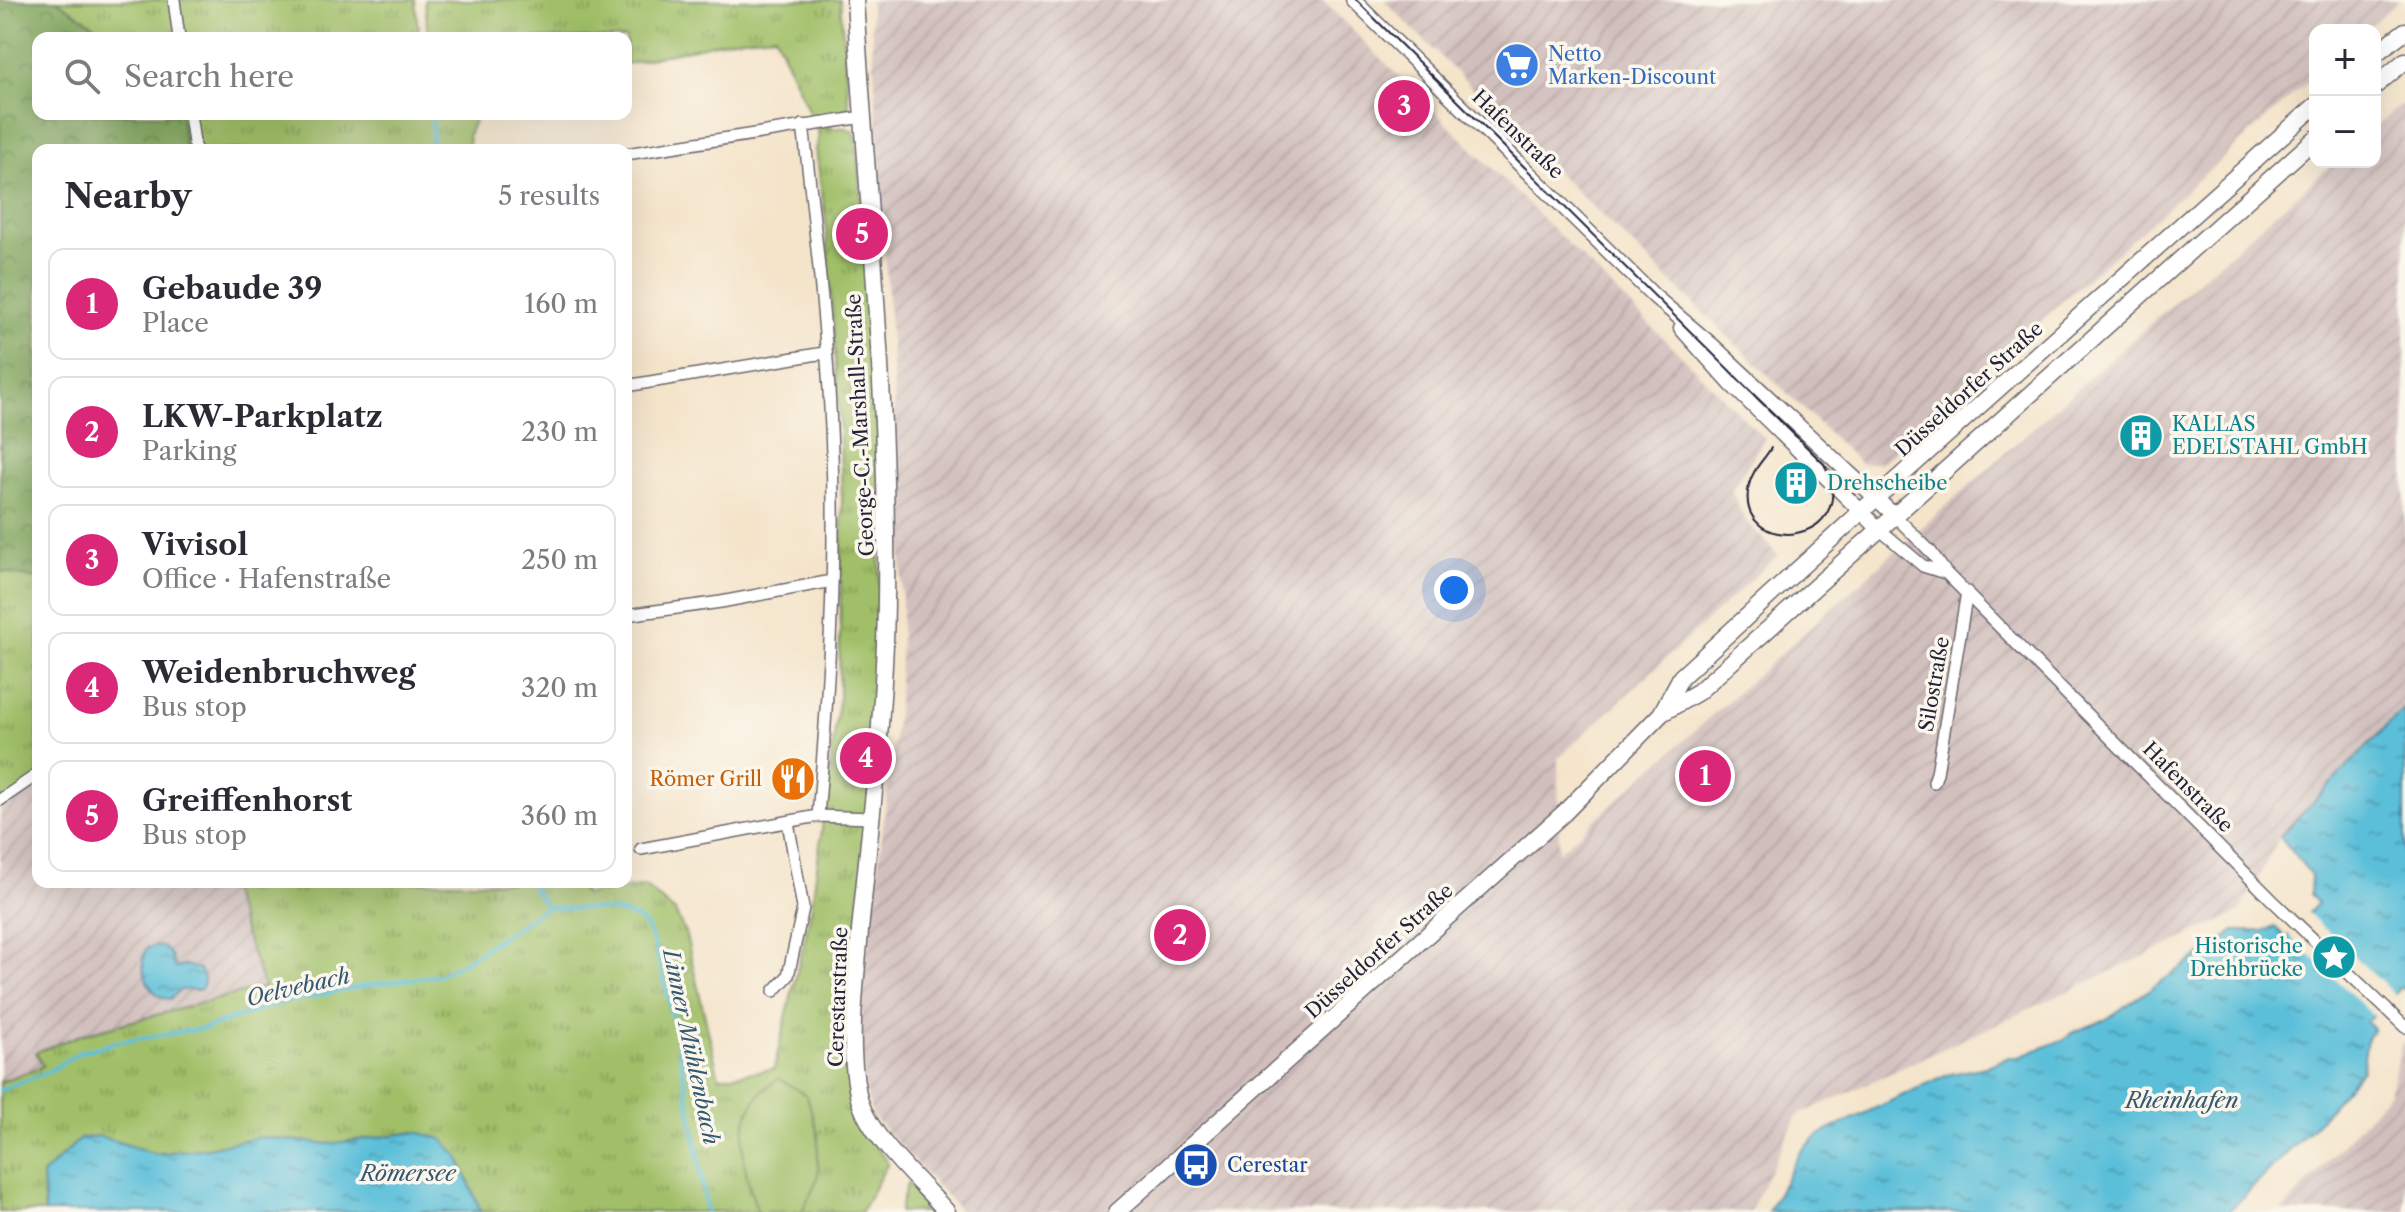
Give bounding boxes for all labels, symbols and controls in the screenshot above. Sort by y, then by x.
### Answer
map controls [2309,24,2381,168]
button: + [2309,24,2381,96]
search box [32,32,632,120]
supermarket icon: Netto Marken-Discount [1493,41,1541,89]
place label: Netto Marken-Discount [1548,42,1716,89]
icon: search [60,54,104,98]
text: Search here [124,58,294,95]
pin: 3 [1378,76,1430,136]
street label: Hafenstraße [1467,84,1569,184]
button: − [2309,96,2381,168]
text: Nearby [64,175,192,217]
text: 5 results [498,180,600,212]
pin: 5 [836,204,888,264]
text: Gebaude 39 [142,270,322,307]
text: 1 [86,288,98,320]
text: 160 m [524,288,598,320]
street label: George-C.-Marshall-Straße [841,293,879,557]
text: Place [142,307,209,339]
street label: Düsseldorfer Straße [1890,316,2048,462]
text: LKW-Parkplatz [142,398,383,435]
building icon: KALLAS EDELSTAHL GmbH [2117,412,2165,460]
place label: KALLAS EDELSTAHL GmbH [2172,412,2368,459]
text: 2 [84,416,100,448]
text: 230 m [521,416,598,448]
text: Parking [142,435,236,467]
building icon: Drehscheibe [1772,459,1820,507]
place label: Drehscheibe [1827,471,1947,495]
text: Vivisol [142,526,248,563]
text: 3 [85,544,99,576]
text: 250 m [521,544,598,576]
text: Office · Hafenstraße [142,563,391,595]
your location [1434,570,1474,610]
street label: Silostraße [1914,635,1954,733]
text: Weidenbruchweg [142,654,416,691]
text: 4 [84,672,100,704]
text: 320 m [521,672,598,704]
text: Bus stop [142,691,247,723]
pin: 4 [840,728,892,788]
street label: Hafenstraße [2138,737,2238,837]
pin: 1 [1679,746,1731,806]
restaurant icon: Römer Grill [769,755,817,803]
place label: Römer Grill [650,767,762,791]
text: Greiffenhorst [142,782,352,819]
text: 5 [85,800,99,832]
text: 360 m [521,800,598,832]
text: Bus stop [142,819,247,851]
street label: Düsseldorfer Straße [1300,878,1458,1024]
pin: 2 [1154,905,1206,965]
street label: Cerestarstraße [824,926,852,1068]
place icon: Historische Drehbrücke [2310,933,2358,981]
place label: Historische Drehbrücke [2190,934,2303,981]
water label: Linner Mühlenbach [657,945,725,1147]
water label: Oelvebach [244,962,352,1012]
water label: Rheinhafen [2123,1087,2239,1114]
bus stop icon: Cerestar [1172,1141,1220,1189]
place label: Cerestar [1227,1153,1308,1177]
water label: Römersee [358,1160,457,1187]

